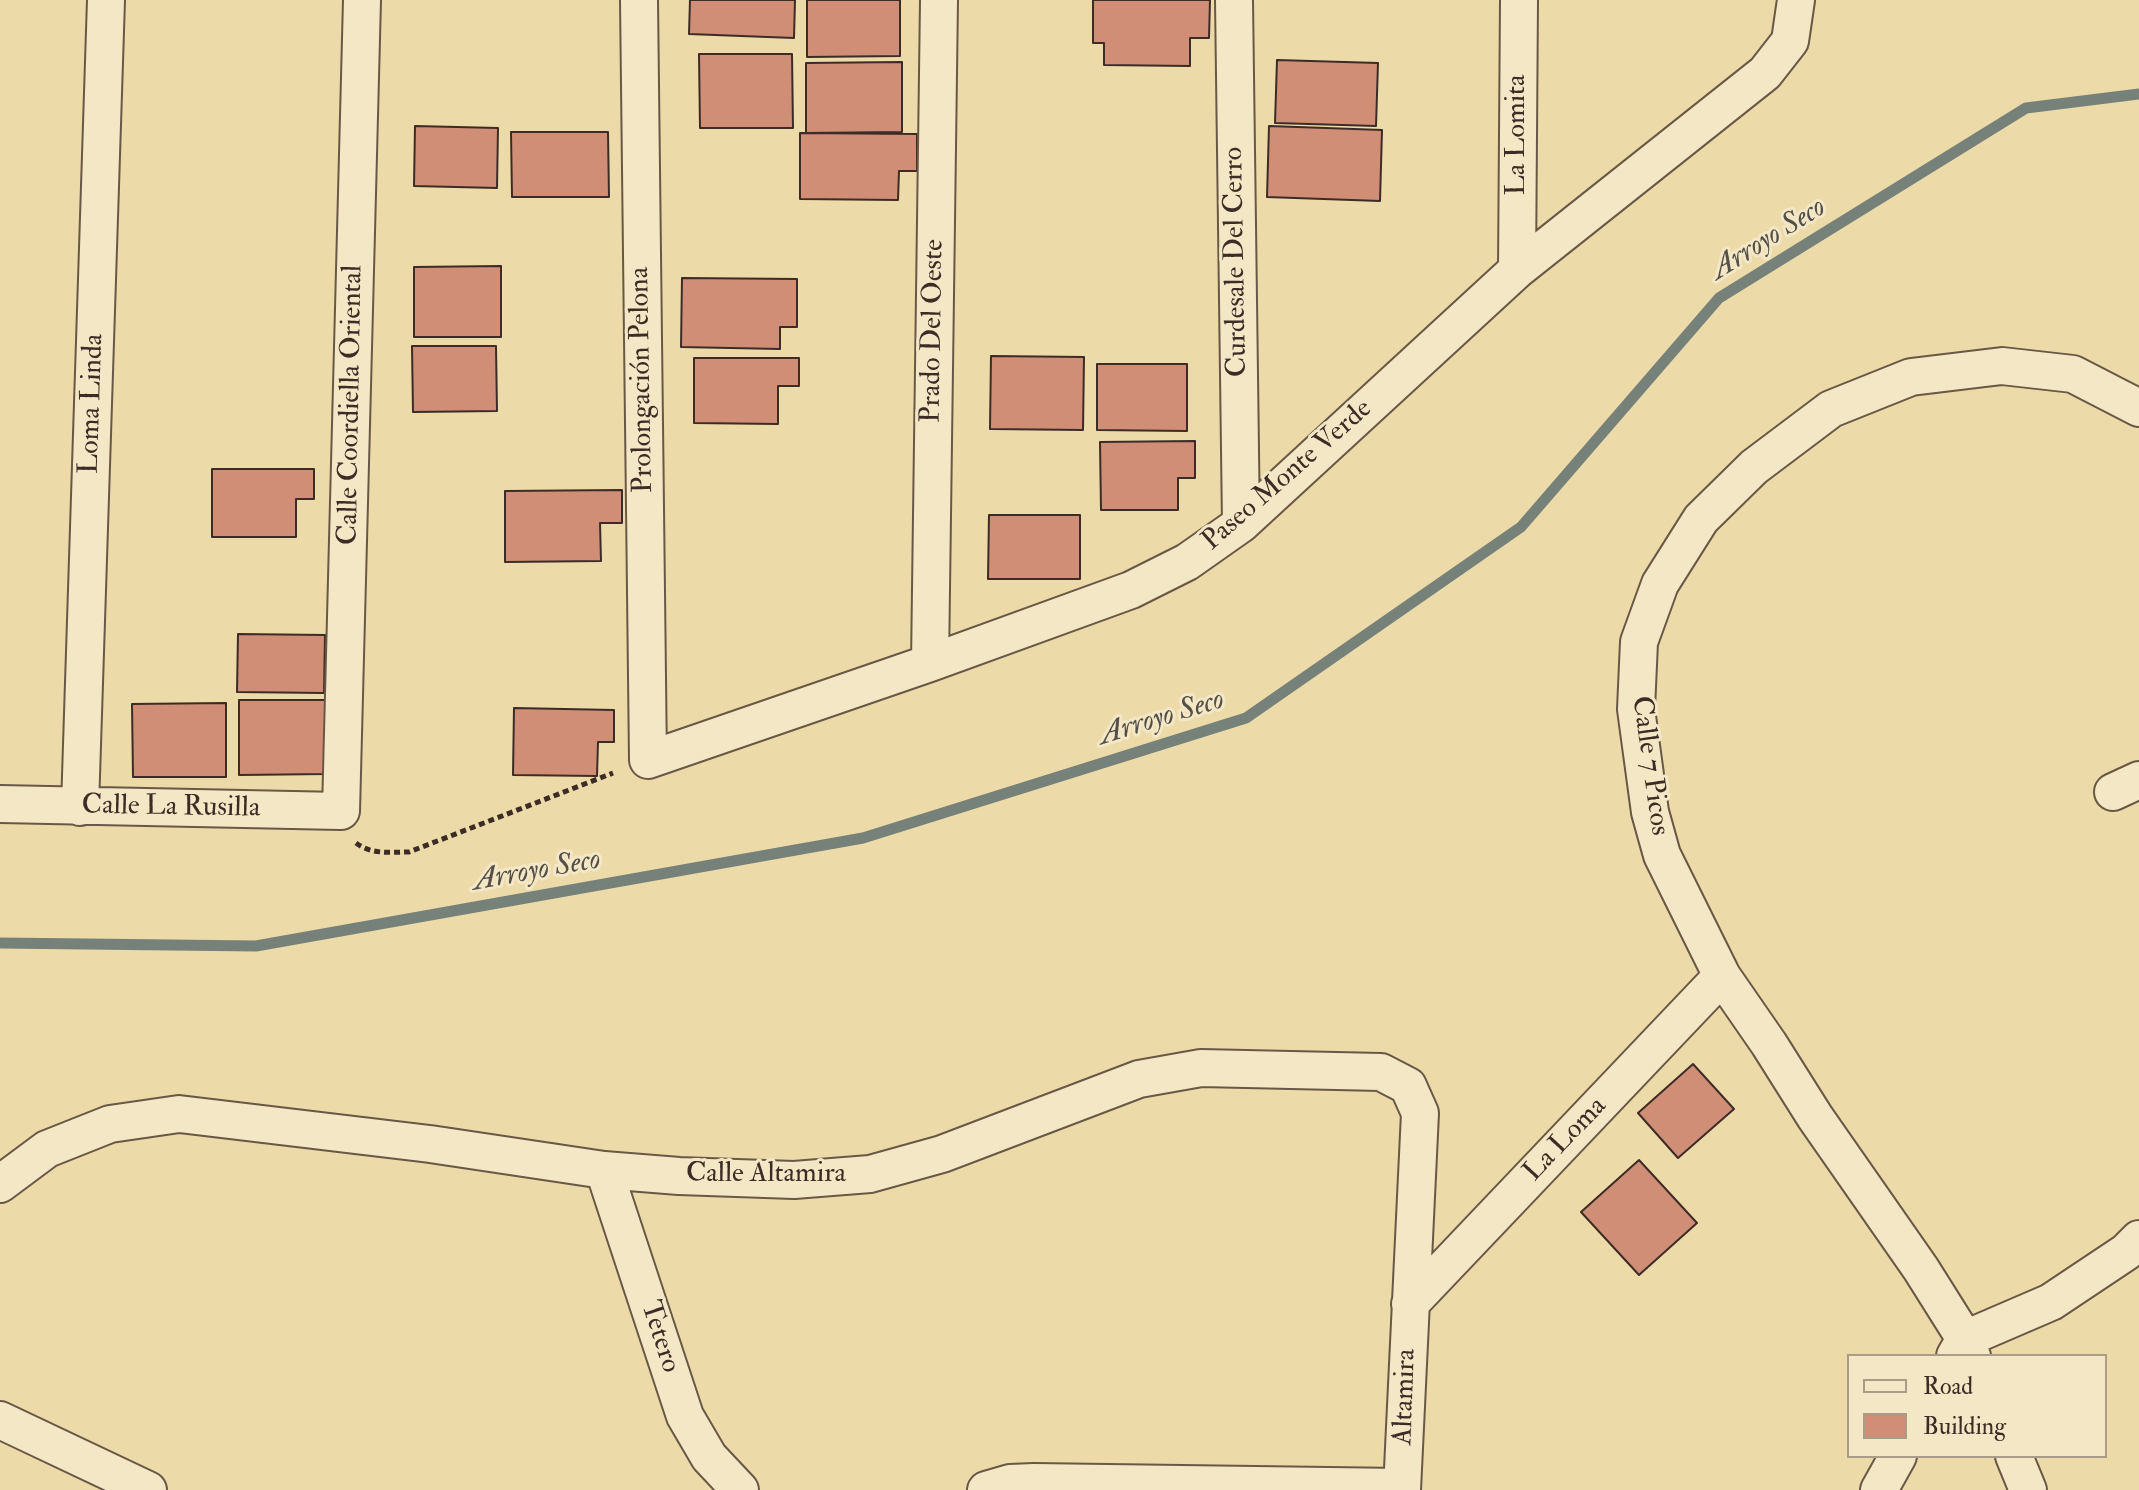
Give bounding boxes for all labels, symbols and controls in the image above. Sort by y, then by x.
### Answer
street label: La Lomita [1501,74,1535,196]
street label: Curdesale Del Cerro [1218,147,1256,377]
water label: Arroyo Seco [1705,191,1833,289]
street label: Prado Del Oeste [916,239,952,423]
street label: Calle Coordiella Oriental [333,265,371,545]
street label: Prolongación Pelona [624,267,662,493]
street label: Loma Linda [74,333,112,475]
street label: Paseo Monte Verde [1196,393,1380,559]
water label: Arroyo Seco [1095,683,1229,755]
street label: Calle 7 Picos [1623,694,1675,838]
street label: Calle La Rusilla [81,790,261,826]
water label: Arroyo Seco [470,843,604,901]
street label: La Loma [1518,1091,1614,1189]
street label: Calle Altamira [686,1158,846,1192]
street label: Tetero [632,1297,686,1377]
street label: Altamira [1388,1348,1424,1446]
legend [1847,1354,2107,1458]
text: Road [1923,1371,1973,1402]
text: Building [1923,1411,2006,1442]

